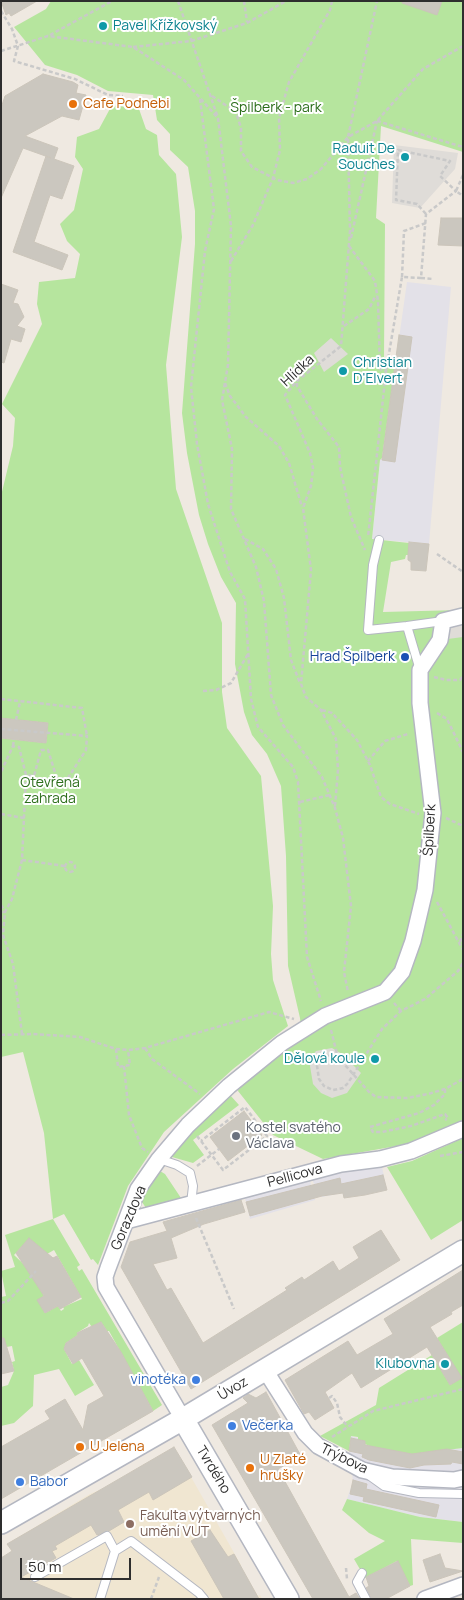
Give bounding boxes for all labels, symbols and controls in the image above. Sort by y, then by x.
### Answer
place label: Pavel Křížkovský [113,18,217,34]
marker: Pavel Křížkovský [97,20,109,32]
place label: Cafe Podnebi [83,96,169,112]
marker: Cafe Podnebi [67,98,79,110]
park label: Špilberk - park [230,100,322,116]
place label: Raduit De Souches [333,141,395,174]
marker: Raduit De Souches [399,151,411,163]
street label: Hlídka [278,352,318,390]
place label: Christian D'Elvert [353,355,412,388]
marker: Christian D'Elvert [337,365,349,377]
place label: Hrad Špilberk [310,649,395,665]
marker: Hrad Špilberk [399,651,411,663]
park label: Otevřená zahrada [20,775,80,808]
street label: Špilberk [420,804,440,856]
place label: Dělová koule [284,1051,365,1067]
marker: Dělová koule [369,1053,381,1065]
place label: Kostel svatého Václava [246,1120,341,1152]
marker: Kostel svatého Václava [230,1130,242,1142]
street label: Pellicova [266,1161,324,1191]
street label: Gorazdova [108,1183,150,1253]
place label: Klubovna [376,1356,435,1372]
marker: Klubovna [439,1358,451,1370]
place label: vinotéka [131,1372,186,1388]
marker: vinotéka [190,1374,202,1386]
street label: Úvoz [215,1374,251,1404]
place label: Večerka [242,1418,293,1434]
marker: Večerka [226,1420,238,1432]
place label: U Jelena [90,1439,145,1455]
street label: Trýbova [318,1440,370,1478]
marker: U Jelena [74,1441,86,1453]
street label: Tvrdého [192,1443,234,1497]
place label: U Zlaté hrušky [260,1452,306,1484]
marker: U Zlaté hrušky [244,1462,256,1474]
place label: Babor [30,1474,68,1490]
marker: Babor [14,1476,26,1488]
place label: Fakulta výtvarných umění VUT [140,1508,261,1540]
marker: Fakulta výtvarných umění VUT [124,1518,136,1530]
scale bar [22,1548,134,1580]
text: 50 m [28,1556,62,1577]

